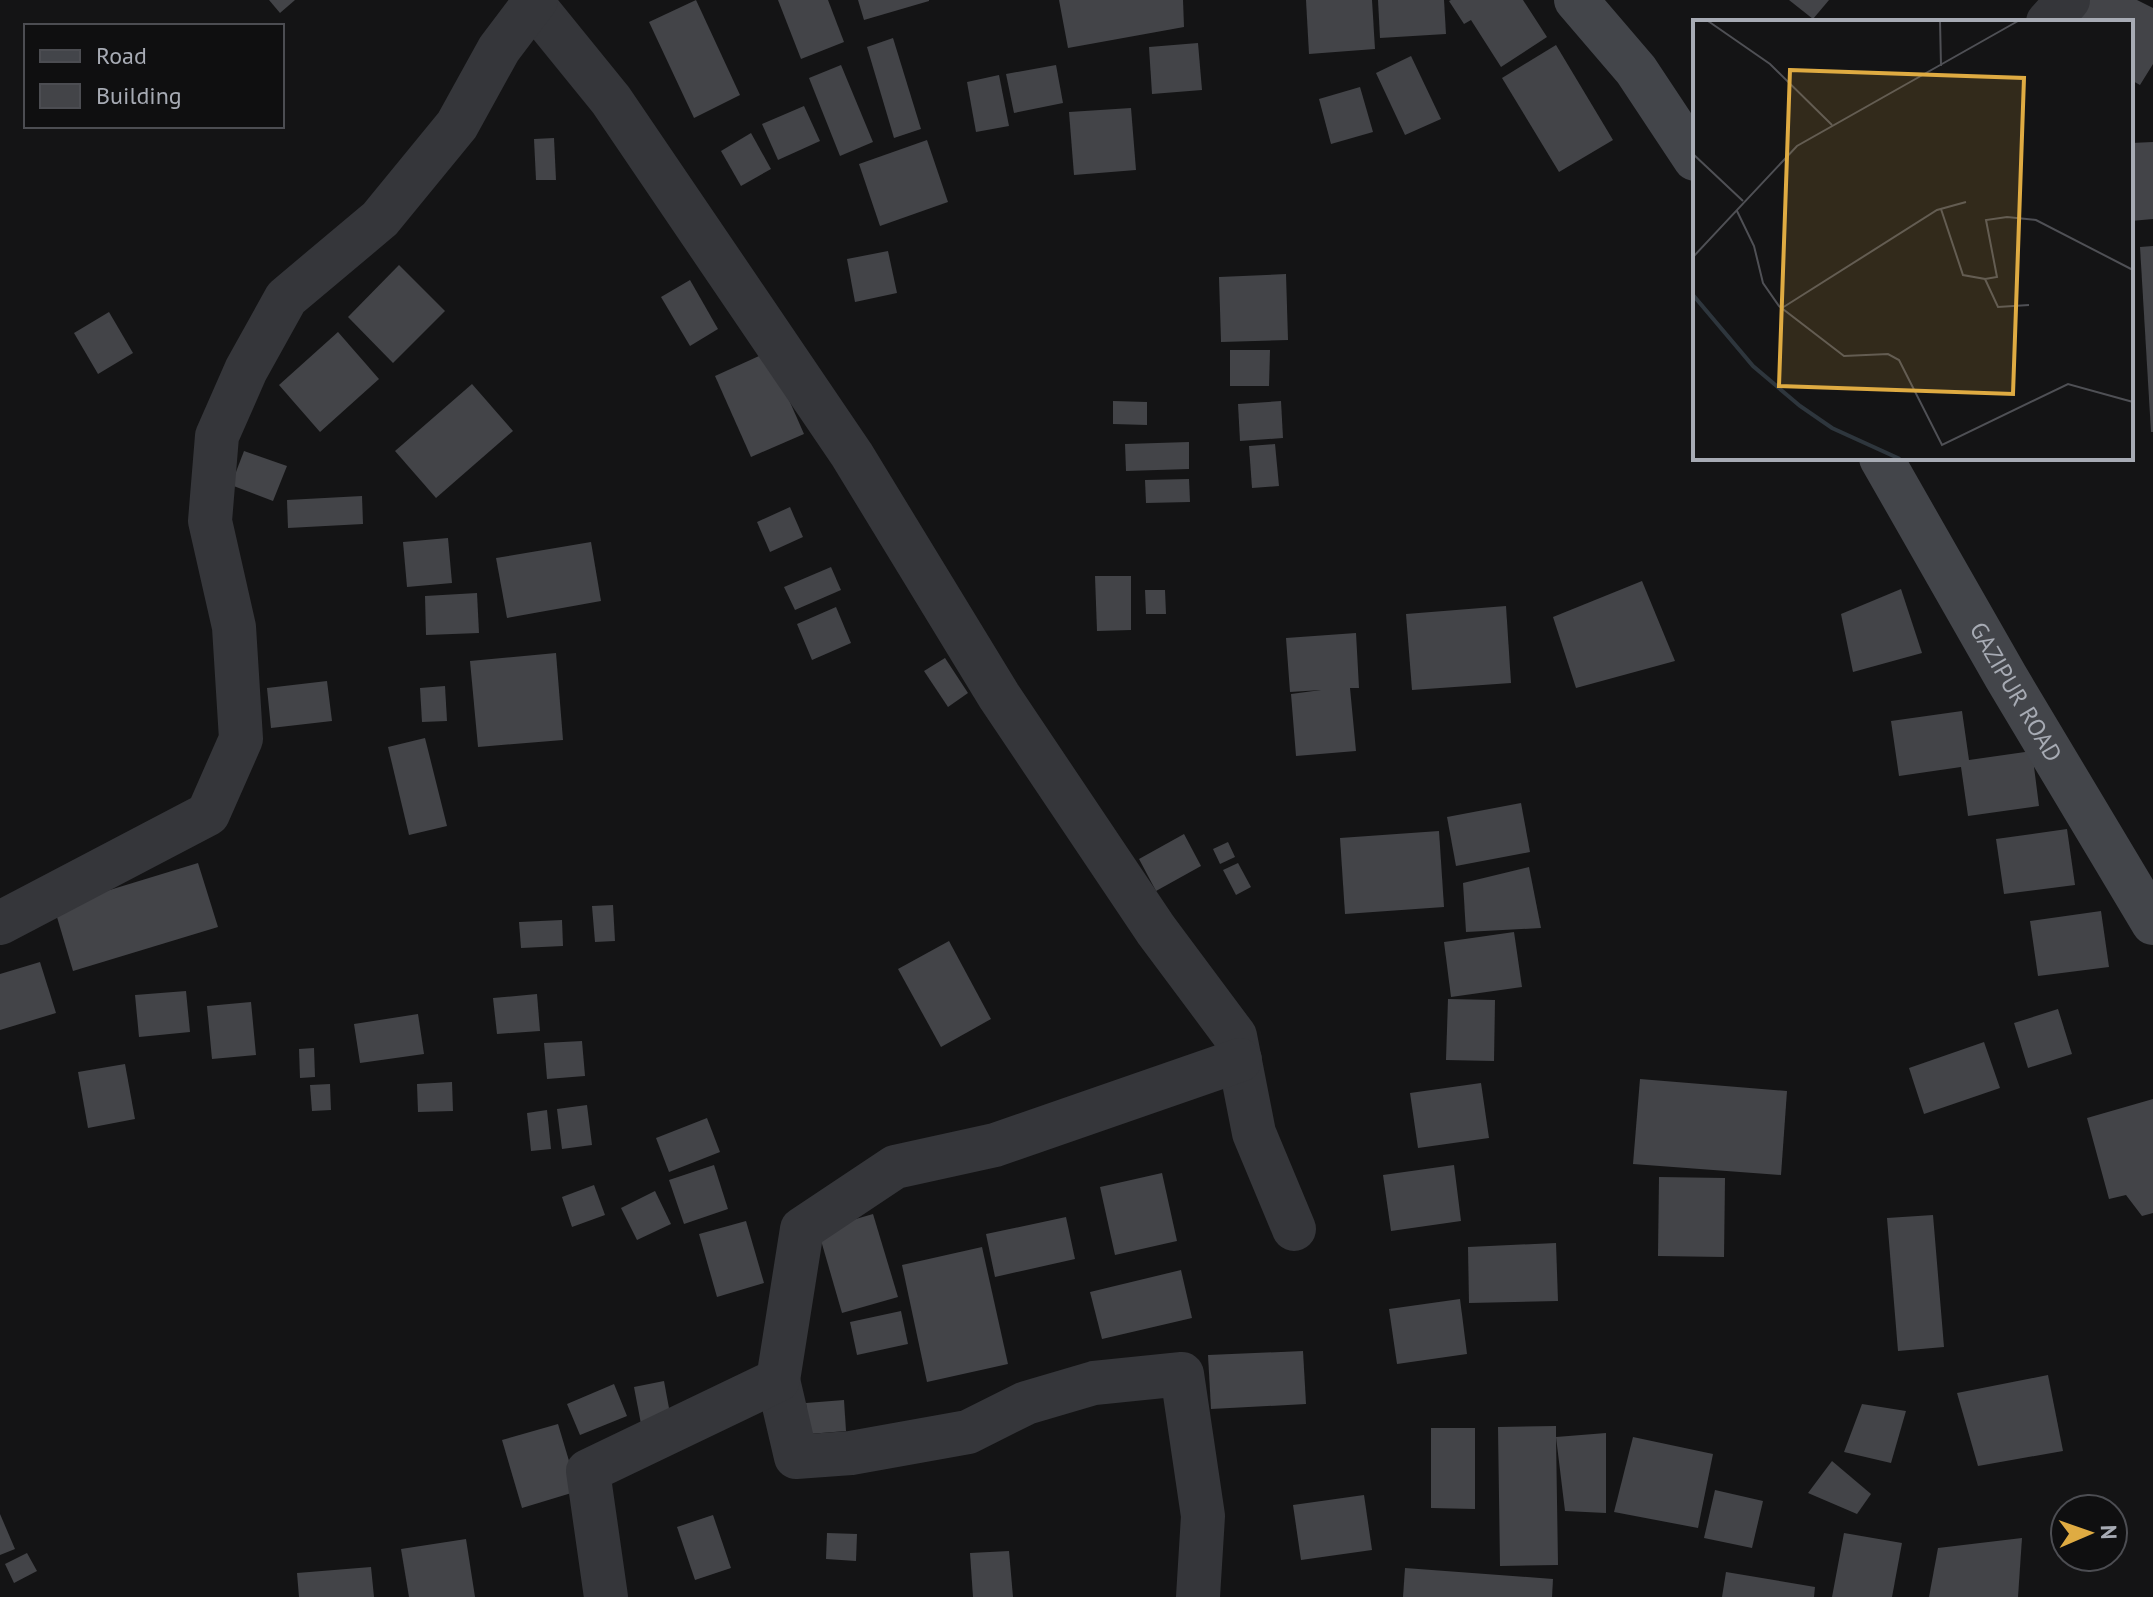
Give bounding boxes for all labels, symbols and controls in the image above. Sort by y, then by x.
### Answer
inset map [1693,20,2133,460]
legend [24,24,284,128]
text: Road [96,40,147,71]
text: Building [96,80,182,111]
street label: GAZIPUR ROAD [1963,616,2069,767]
north arrow [2049,1493,2129,1573]
text: N [2095,1525,2123,1540]

